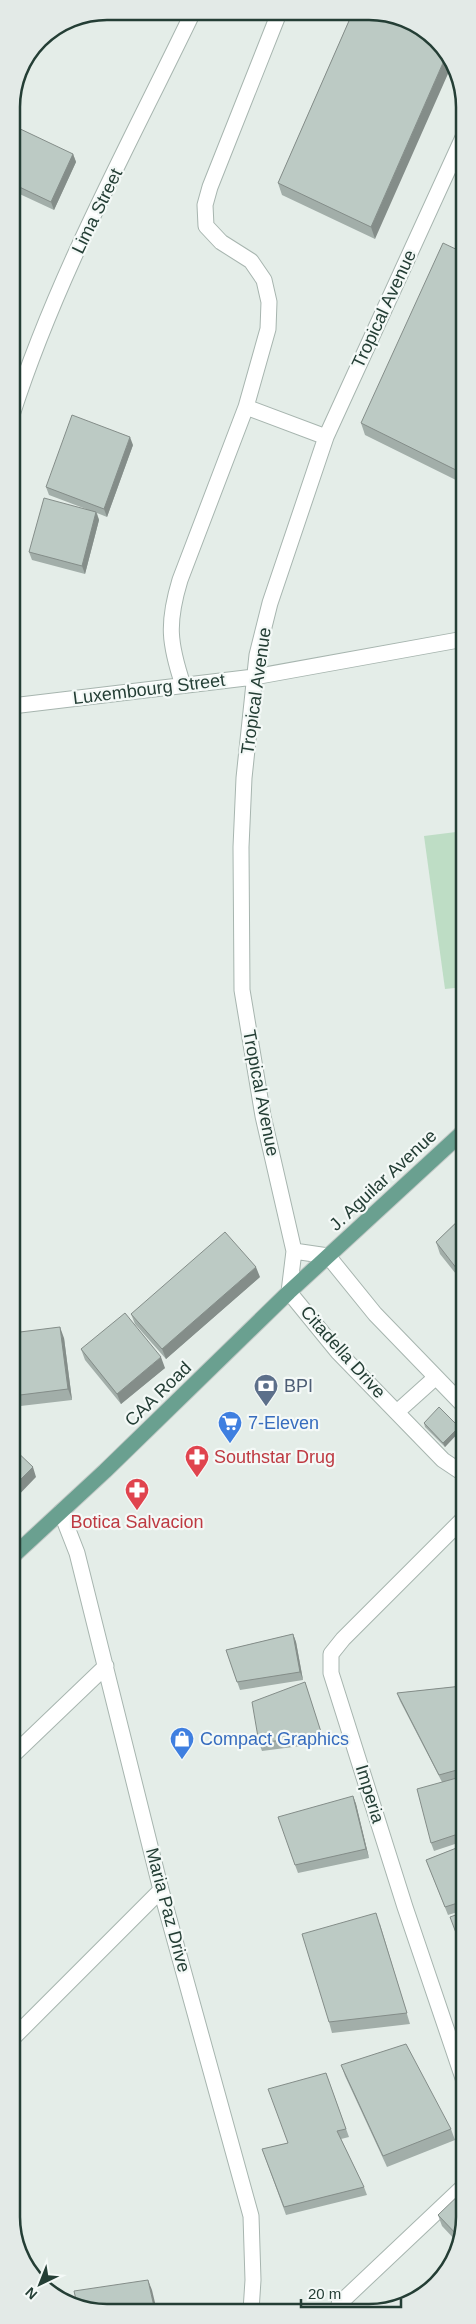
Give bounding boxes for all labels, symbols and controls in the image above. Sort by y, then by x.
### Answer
street label: Lima Street [68,165,126,257]
street label: Tropical Avenue [348,247,420,371]
street label: Tropical Avenue [237,626,275,756]
street label: Luxembourg Street [72,670,226,708]
street label: Tropical Avenue [239,1028,283,1158]
street label: J. Aguilar Avenue [325,1125,441,1235]
street label: Citadella Drive [296,1302,390,1402]
street label: CAA Road [121,1358,195,1430]
bank icon: BPI [253,1373,279,1407]
place label: BPI [284,1376,313,1396]
supermarket icon: 7-Eleven [217,1410,243,1444]
place label: 7-Eleven [248,1413,319,1433]
pharmacy icon: Southstar Drug [184,1444,210,1478]
place label: Southstar Drug [214,1447,335,1467]
pharmacy icon: Botica Salvacion [124,1477,150,1511]
place label: Botica Salvacion [70,1512,204,1532]
shop icon: Compact Graphics [169,1726,195,1760]
place label: Compact Graphics [200,1729,349,1749]
street label: Imperia [352,1762,389,1827]
street label: Maria Paz Drive [142,1846,194,1974]
north arrow [15,2259,65,2309]
scale bar [301,2276,401,2308]
text: N [22,2284,40,2303]
text: 20 m [308,2285,341,2302]

